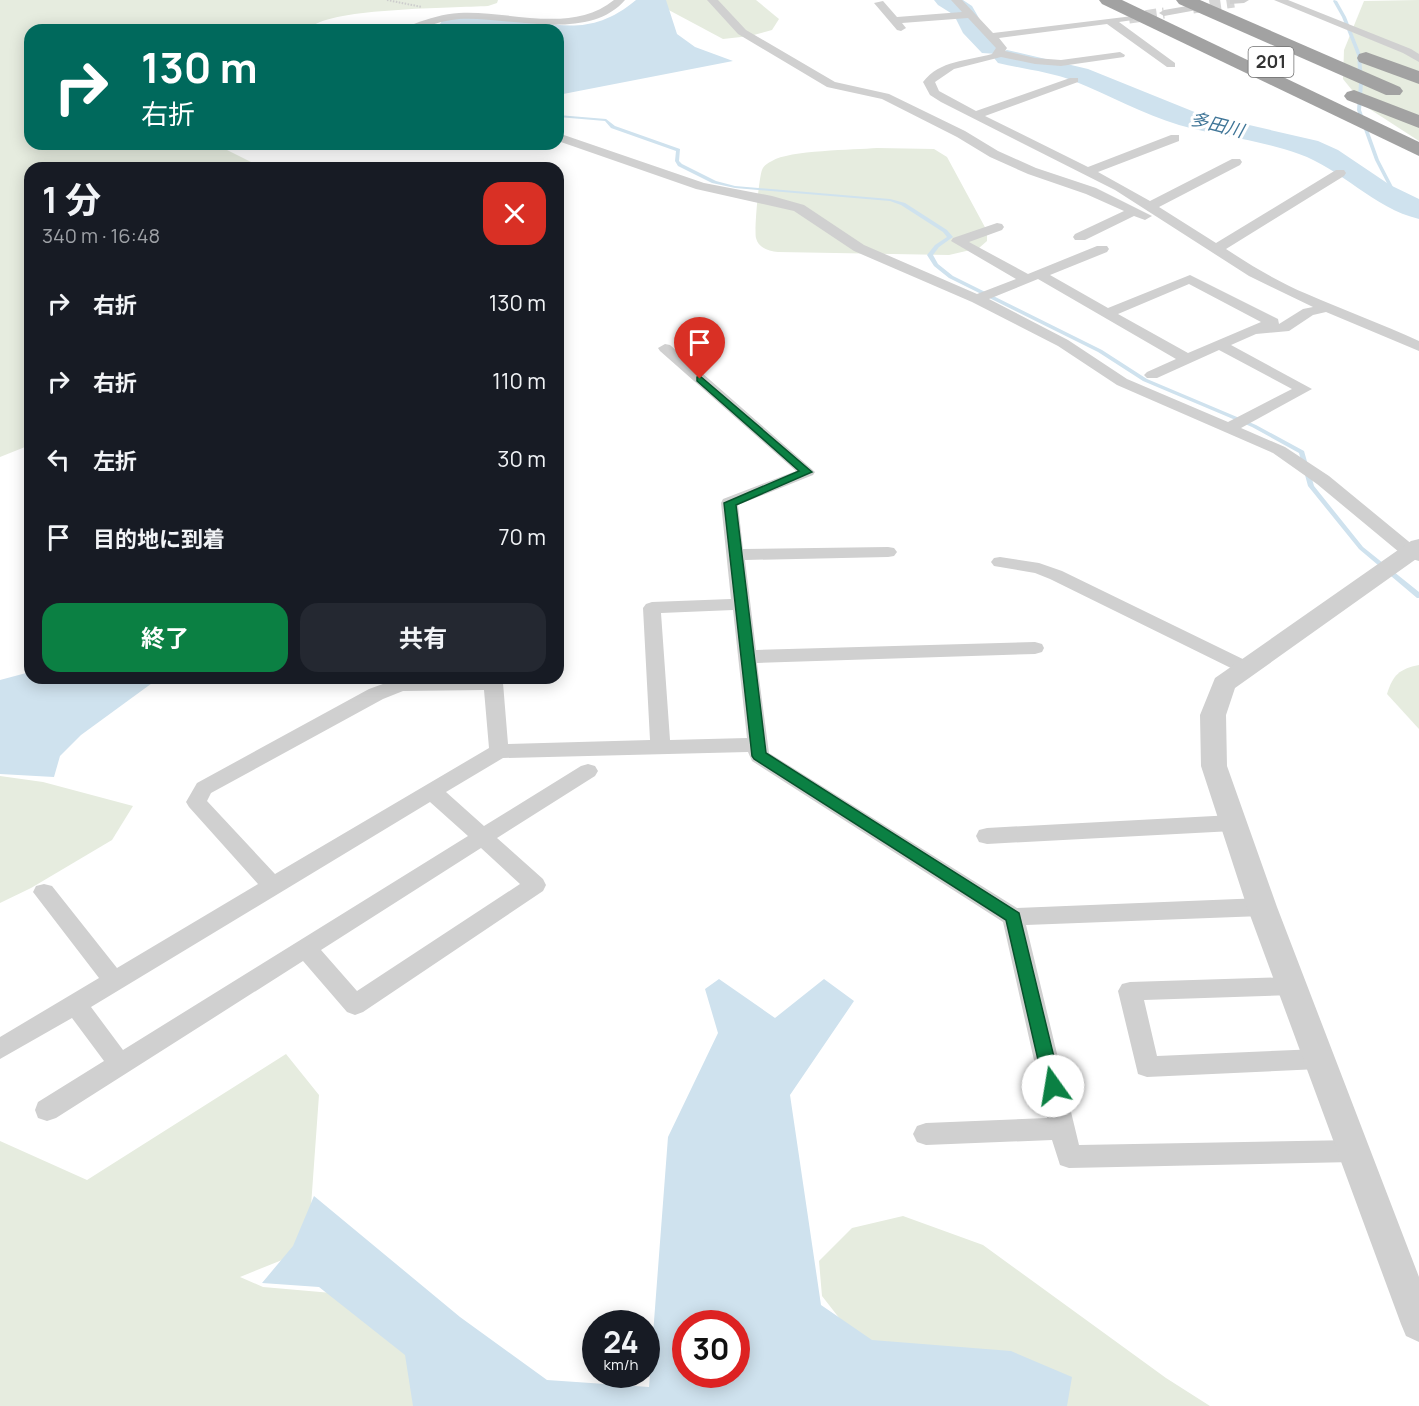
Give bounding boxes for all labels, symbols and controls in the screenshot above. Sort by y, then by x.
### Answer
text: 130 m [141,38,258,96]
road number: 201 [1248,47,1294,77]
icon: right [42,48,120,126]
text: 右折 [141,95,195,132]
water label: 多田川 [1188,106,1248,143]
text: 1 分 [42,175,101,224]
button: close [483,182,546,245]
text: 340 m · 16:48 [42,222,160,249]
icon: right [42,287,75,320]
text: 130 m [489,288,546,318]
text: 右折 [93,290,137,320]
pin [674,317,725,379]
icon: arrive [683,326,716,359]
icon: right [42,365,75,398]
text: 110 m [492,366,546,396]
text: 右折 [93,368,137,398]
icon: left [42,443,75,476]
text: 30 m [497,444,546,474]
text: 左折 [93,446,137,476]
icon: arrive [42,521,75,554]
text: 70 m [498,522,546,552]
text: 目的地に到着 [93,524,225,554]
button: 終了 [42,603,288,672]
button: 共有 [300,603,546,672]
position arrow [1021,1054,1085,1118]
speed limit sign: 30 [672,1310,750,1388]
text: 24 [603,1321,639,1362]
text: km/h [604,1354,638,1375]

